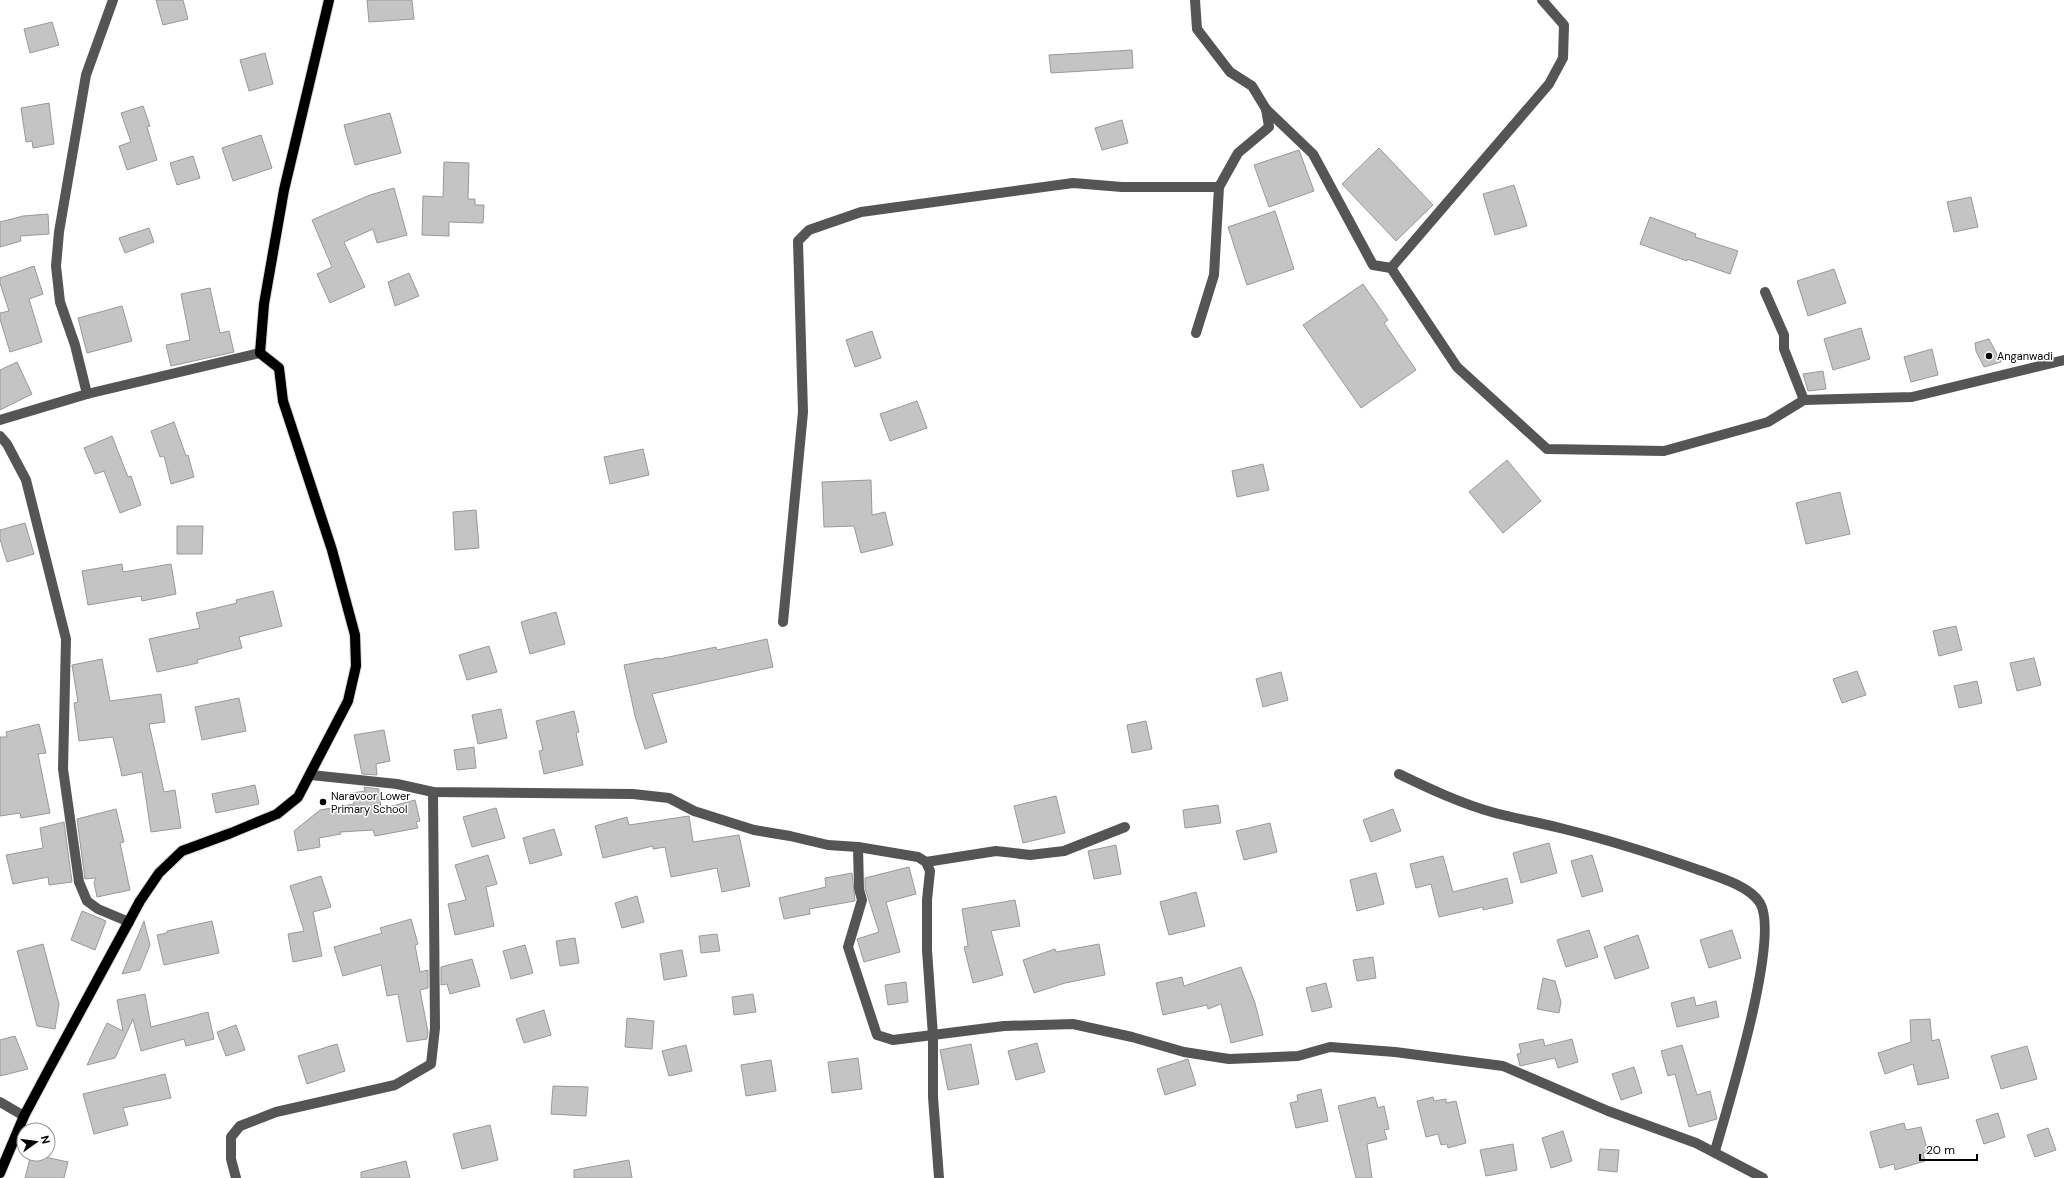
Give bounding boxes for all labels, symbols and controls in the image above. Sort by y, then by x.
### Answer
place label: Anganwadi [1997,349,2053,363]
marker: Anganwadi [1984,351,1994,361]
place label: Naravoor Lower Primary School [331,789,410,816]
marker: Naravoor Lower Primary School [318,797,328,807]
north arrow [16,1122,56,1162]
text: N [38,1134,53,1145]
scale bar [1920,1136,1977,1162]
text: 20 m [1926,1142,1955,1158]

